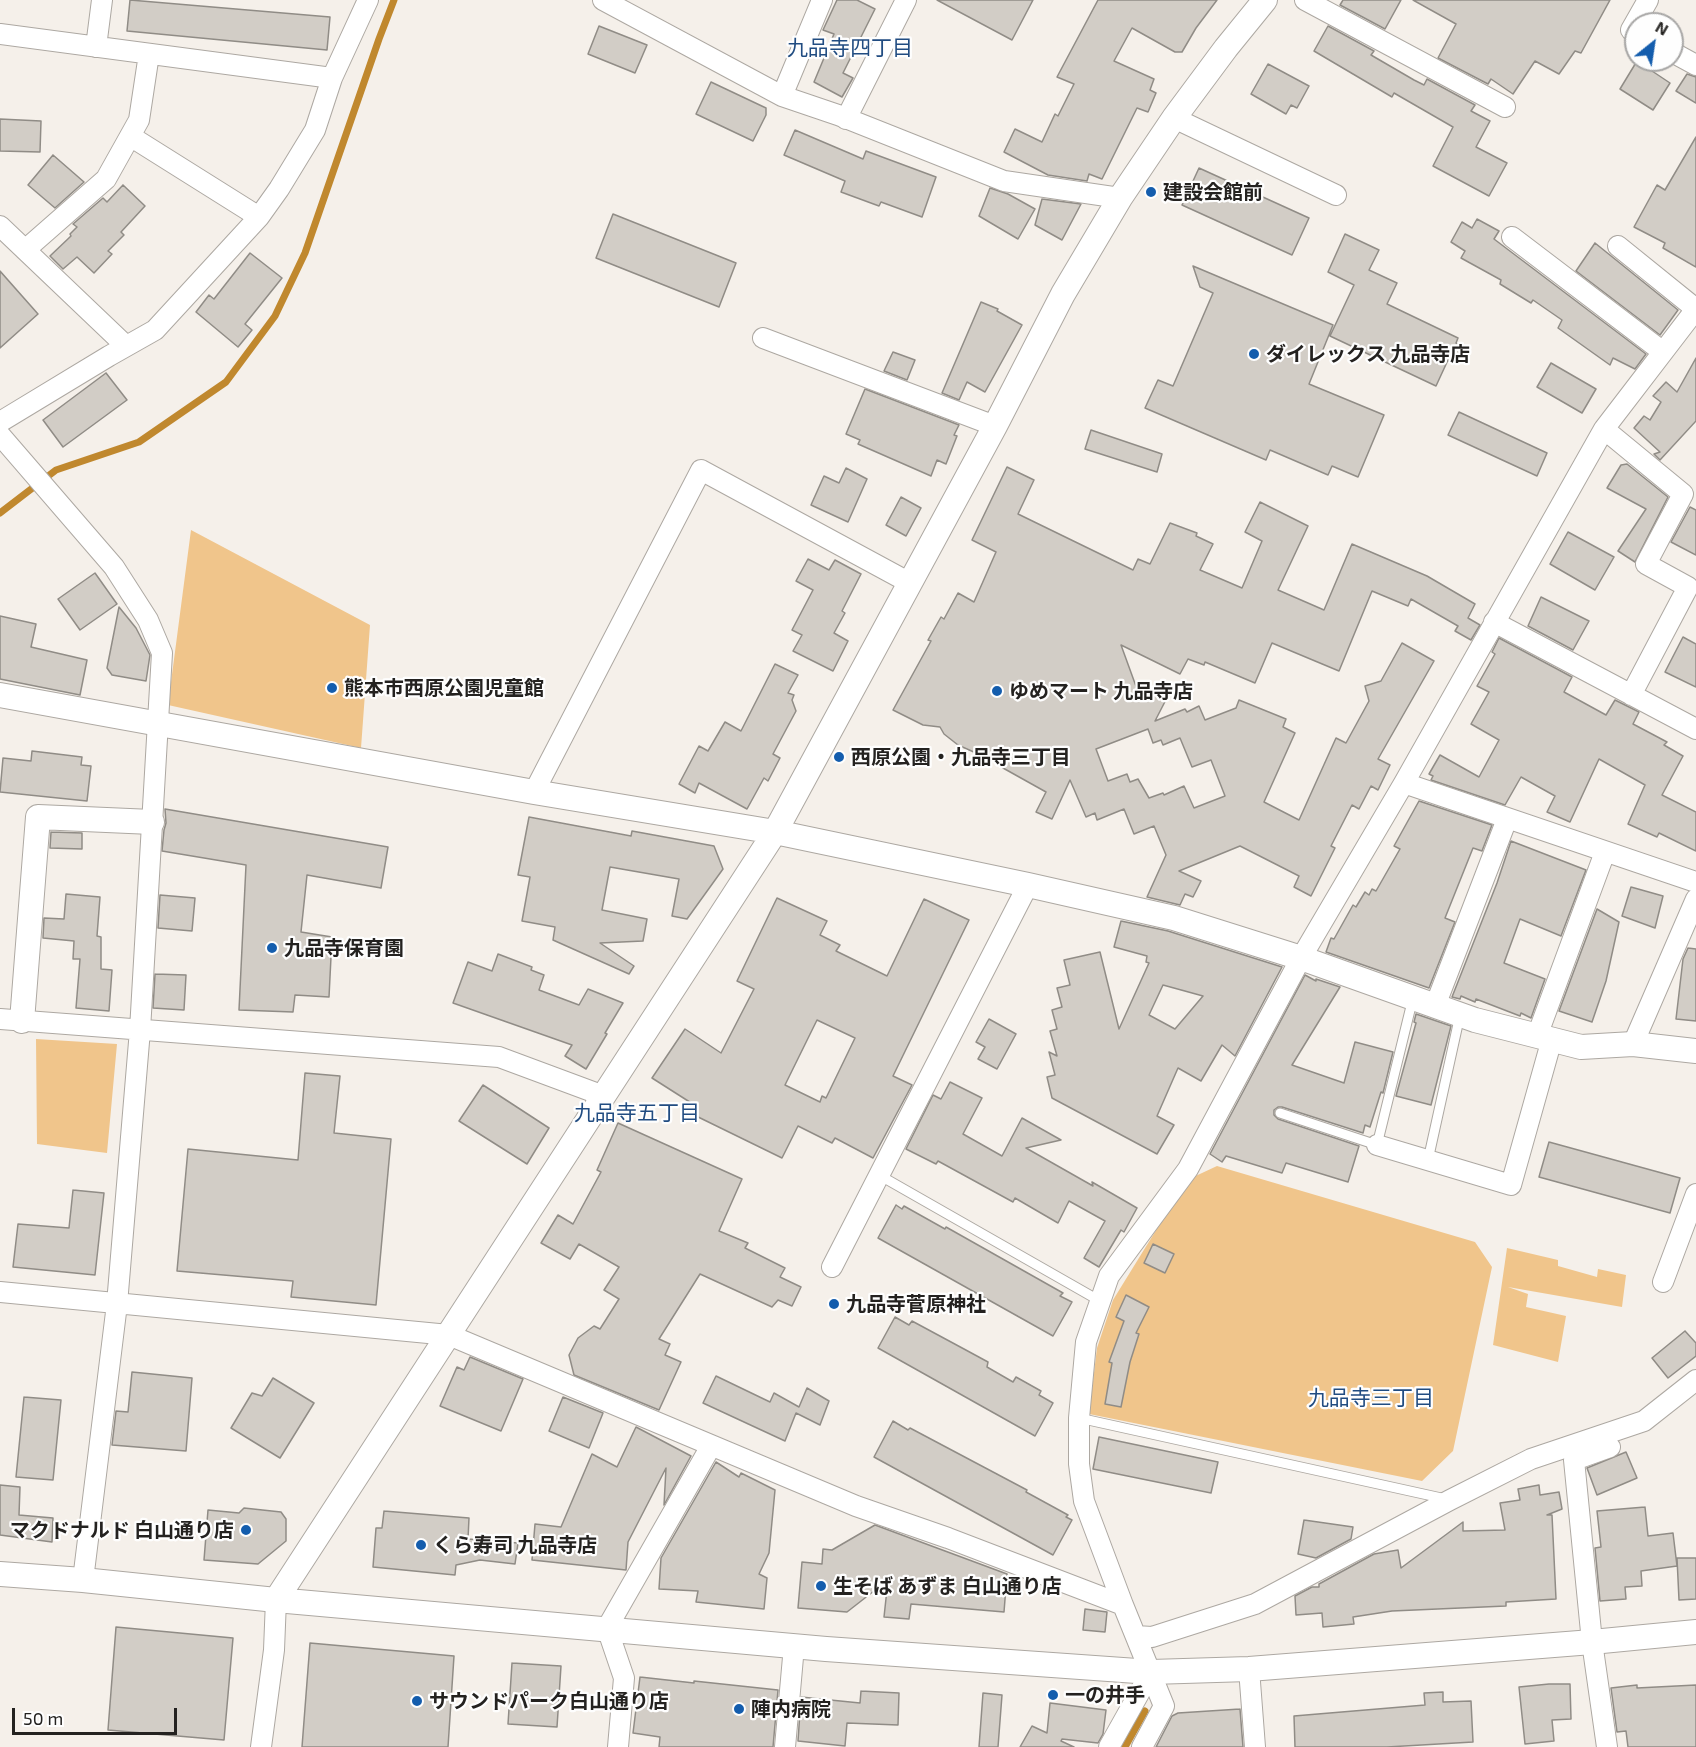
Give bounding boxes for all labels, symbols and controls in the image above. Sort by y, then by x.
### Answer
north arrow [1624,12,1684,72]
text: N [1652,17,1672,39]
district label: 九品寺四丁目 [787,35,913,61]
place label: 建設会館前 [1163,180,1263,204]
marker: 建設会館前 [1144,185,1158,199]
place label: ダイレックス 九品寺店 [1266,342,1470,366]
marker: ダイレックス 九品寺店 [1247,347,1261,361]
place label: 熊本市西原公園児童館 [344,676,544,700]
place label: ゆめマート 九品寺店 [1009,679,1193,703]
marker: 熊本市西原公園児童館 [325,681,339,695]
marker: ゆめマート 九品寺店 [990,684,1004,698]
place label: 西原公園・九品寺三丁目 [851,745,1071,769]
marker: 西原公園・九品寺三丁目 [832,750,846,764]
place label: 九品寺保育園 [284,936,404,960]
marker: 九品寺保育園 [265,941,279,955]
district label: 九品寺五丁目 [574,1100,700,1126]
place label: 九品寺菅原神社 [846,1292,986,1316]
marker: 九品寺菅原神社 [827,1297,841,1311]
district label: 九品寺三丁目 [1308,1385,1434,1411]
place label: マクドナルド 白山通り店 [10,1518,234,1542]
marker: マクドナルド 白山通り店 [239,1523,253,1537]
place label: くら寿司 九品寺店 [433,1533,597,1557]
marker: くら寿司 九品寺店 [414,1538,428,1552]
place label: 生そば あずま 白山通り店 [833,1574,1062,1598]
marker: 生そば あずま 白山通り店 [814,1579,828,1593]
place label: 一の井手 [1065,1683,1145,1707]
marker: 一の井手 [1046,1688,1060,1702]
place label: サウンドパーク白山通り店 [429,1689,669,1713]
marker: サウンドパーク白山通り店 [410,1694,424,1708]
scale bar [15,1696,180,1734]
place label: 陣内病院 [751,1697,831,1721]
marker: 陣内病院 [732,1702,746,1716]
text: 50 m [23,1707,63,1729]

